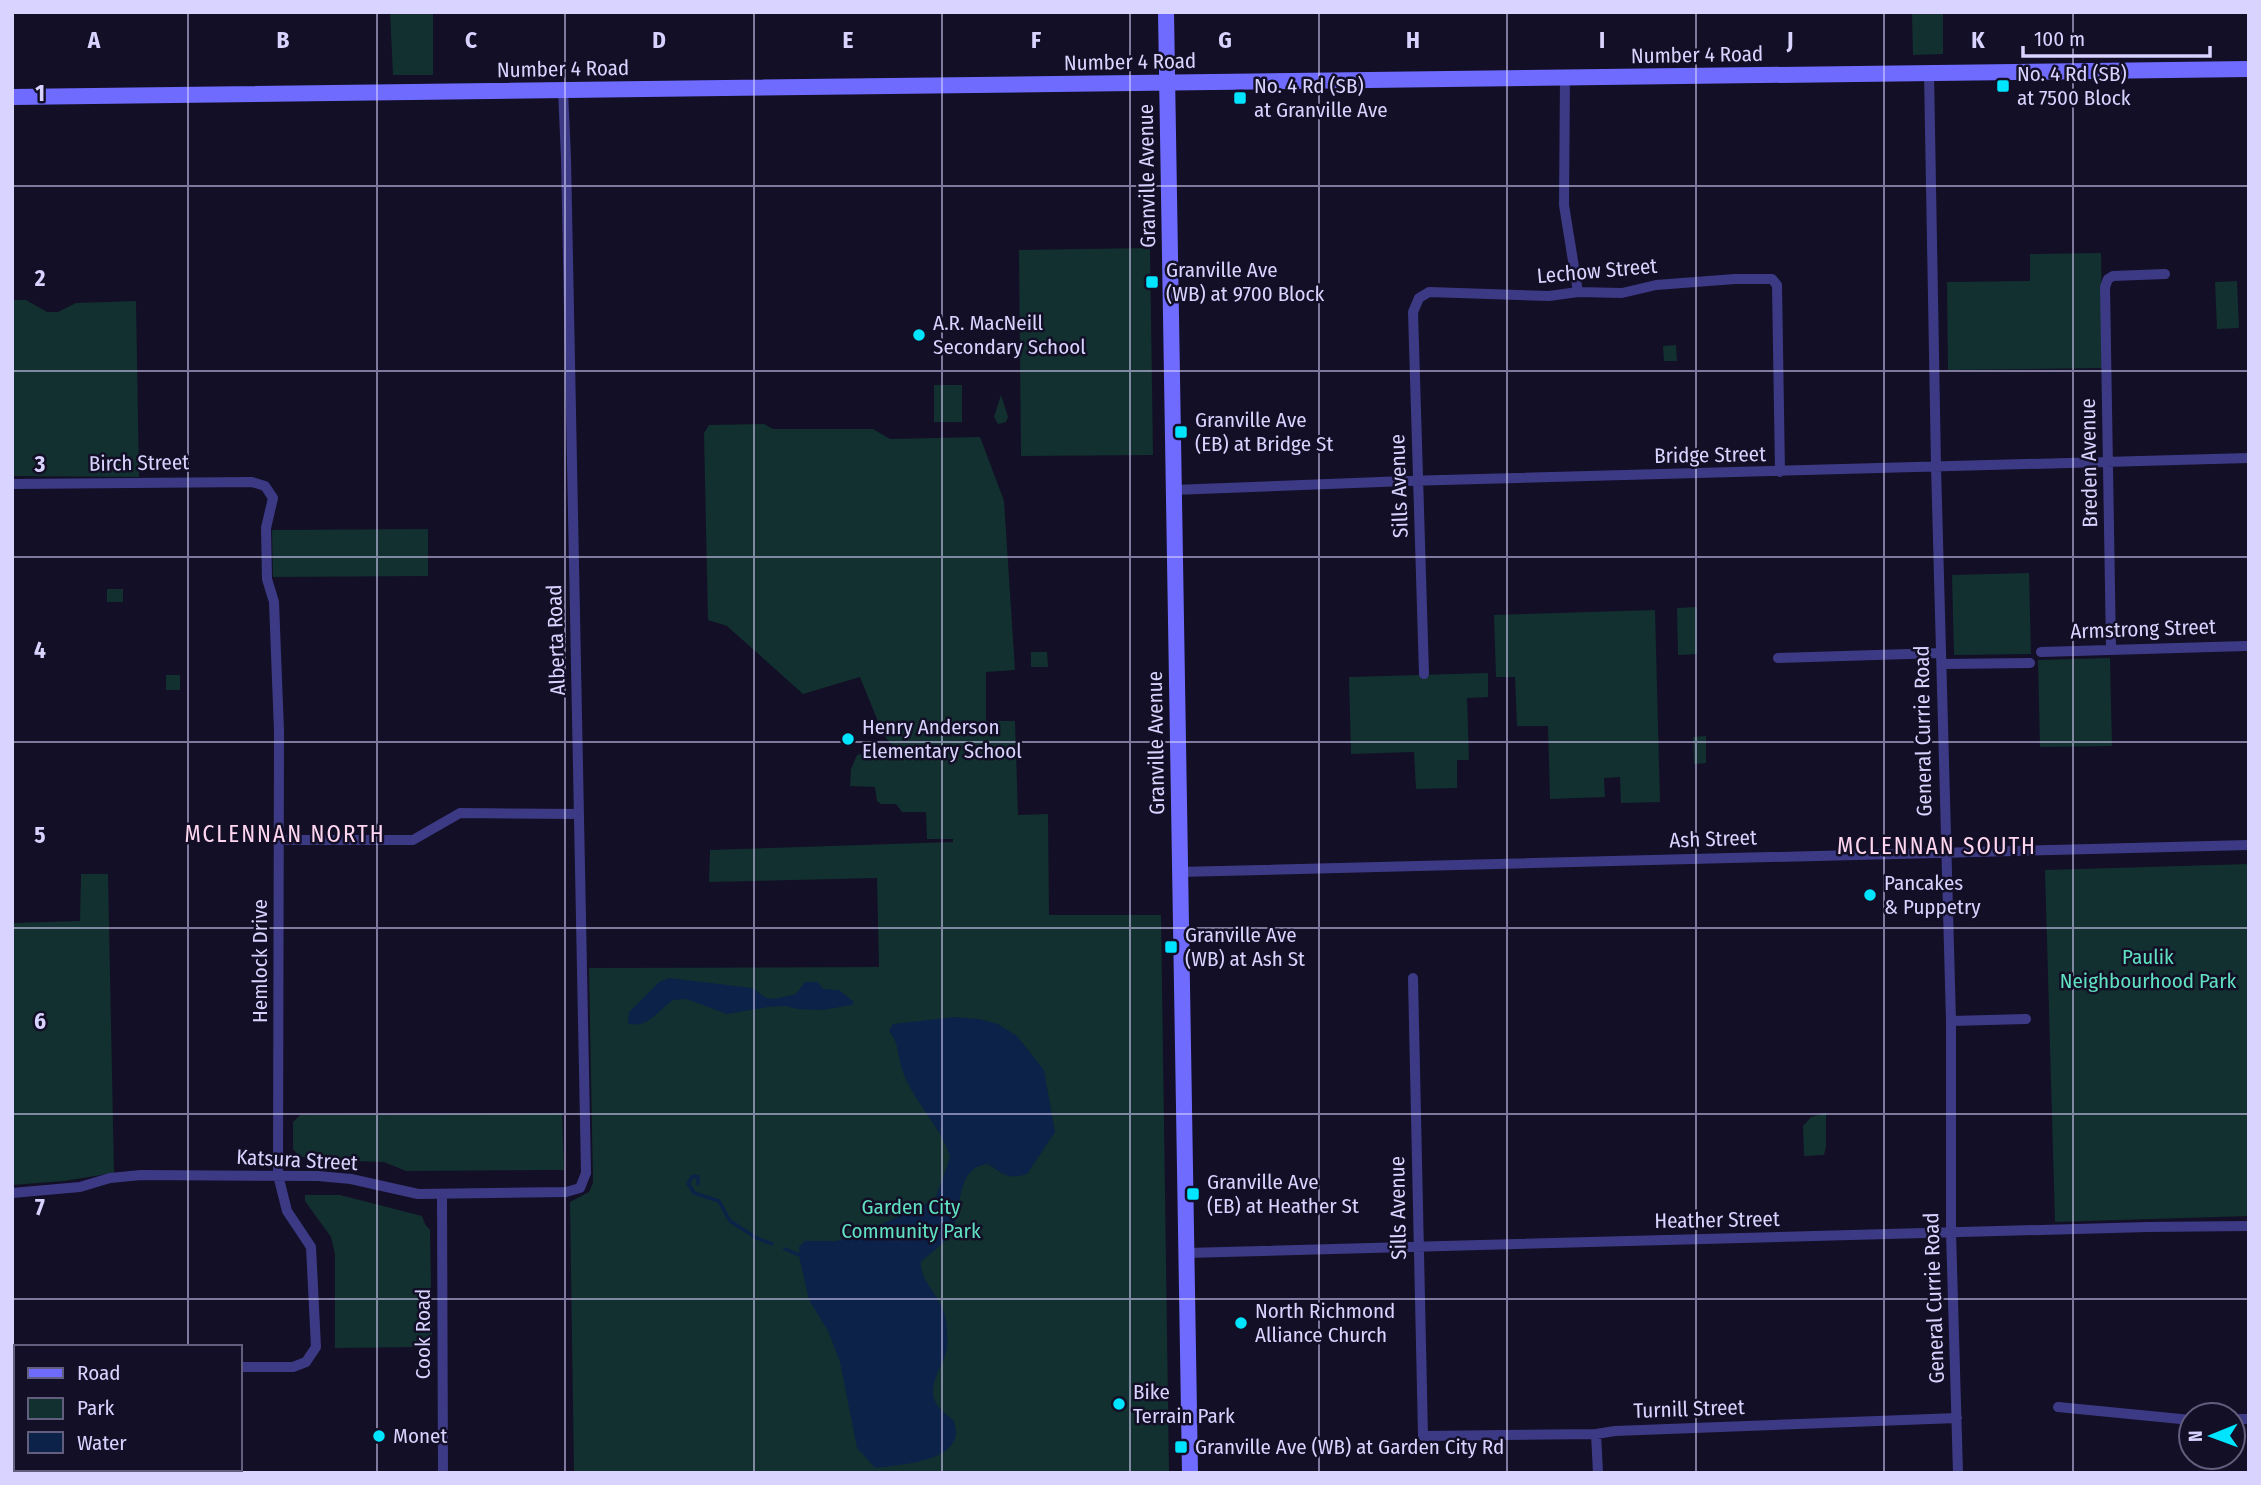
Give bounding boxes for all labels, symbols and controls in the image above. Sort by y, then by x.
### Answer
scale bar [2023,14,2210,58]
text: A [87,26,101,54]
text: B [277,26,290,54]
text: C [465,26,477,54]
text: D [652,26,666,54]
text: E [843,26,854,54]
text: F [1031,26,1041,54]
text: G [1218,26,1232,54]
text: H [1406,26,1420,54]
text: I [1599,26,1605,54]
text: J [1786,26,1793,54]
text: K [1971,26,1985,54]
text: 100 m [2034,26,2085,52]
street label: Number 4 Road [1631,41,1763,69]
street label: Number 4 Road [1064,48,1196,76]
street label: Number 4 Road [497,55,629,83]
place label: No. 4 Rd (SB) at 7500 Block [2017,61,2131,111]
place label: No. 4 Rd (SB) at Granville Ave [1254,73,1388,123]
marker: No. 4 Rd (SB) at 7500 Block [1995,78,2011,94]
text: 1 [35,79,45,107]
marker: No. 4 Rd (SB) at Granville Ave [1232,90,1248,106]
street label: Granville Avenue [1133,104,1161,248]
street label: Lechow Street [1536,253,1658,289]
place label: Granville Ave (WB) at 9700 Block [1166,257,1325,307]
text: 2 [34,264,46,292]
marker: Granville Ave (WB) at 9700 Block [1144,274,1160,290]
place label: A.R. MacNeill Secondary School [933,310,1086,360]
marker: A.R. MacNeill Secondary School [911,327,927,343]
street label: Breden Avenue [2075,398,2103,528]
place label: Granville Ave (EB) at Bridge St [1195,407,1333,457]
marker: Granville Ave (EB) at Bridge St [1173,424,1189,440]
street label: Sills Avenue [1384,434,1414,538]
street label: Bridge Street [1654,441,1766,469]
street label: Birch Street [89,449,189,477]
text: 3 [34,450,46,478]
street label: Alberta Road [541,584,571,696]
street label: Armstrong Street [2070,613,2216,645]
text: 4 [34,636,46,664]
street label: General Currie Road [1909,645,1937,817]
street label: Granville Avenue [1142,671,1170,815]
place label: Henry Anderson Elementary School [862,714,1022,764]
marker: Henry Anderson Elementary School [840,731,856,747]
district label: MCLENNAN NORTH [184,820,386,848]
text: 5 [34,821,46,849]
street label: Ash Street [1669,824,1757,854]
district label: MCLENNAN SOUTH [1837,832,2037,860]
place label: Pancakes & Puppetry [1884,870,1981,920]
marker: Pancakes & Puppetry [1862,887,1878,903]
street label: Hemlock Drive [247,899,273,1023]
place label: Granville Ave (WB) at Ash St [1185,922,1305,972]
marker: Granville Ave (WB) at Ash St [1163,939,1179,955]
park label: Paulik Neighbourhood Park [2060,944,2236,994]
text: 6 [34,1007,46,1035]
street label: Katsura Street [236,1144,359,1176]
street label: Sills Avenue [1384,1156,1412,1260]
place label: Granville Ave (EB) at Heather St [1207,1169,1359,1219]
marker: Granville Ave (EB) at Heather St [1185,1186,1201,1202]
text: 7 [35,1193,45,1221]
park label: Garden City Community Park [841,1194,981,1244]
street label: Heather Street [1654,1206,1780,1234]
street label: General Currie Road [1918,1212,1950,1384]
street label: Cook Road [410,1289,436,1379]
place label: North Richmond Alliance Church [1255,1298,1395,1348]
marker: North Richmond Alliance Church [1233,1315,1249,1331]
legend [14,1345,242,1471]
text: Road [77,1360,121,1386]
place label: Bike Terrain Park [1133,1379,1235,1429]
street label: Turnill Street [1633,1394,1745,1424]
text: Park [77,1395,115,1421]
marker: Bike Terrain Park [1111,1396,1127,1412]
north arrow [2177,1401,2247,1471]
place label: Monet [393,1423,447,1449]
marker: Monet [371,1428,387,1444]
text: Water [77,1430,127,1456]
text: N [2184,1430,2207,1442]
place label: Granville Ave (WB) at Garden City Rd [1195,1434,1504,1460]
marker: Granville Ave (WB) at Garden City Rd [1173,1439,1189,1455]

